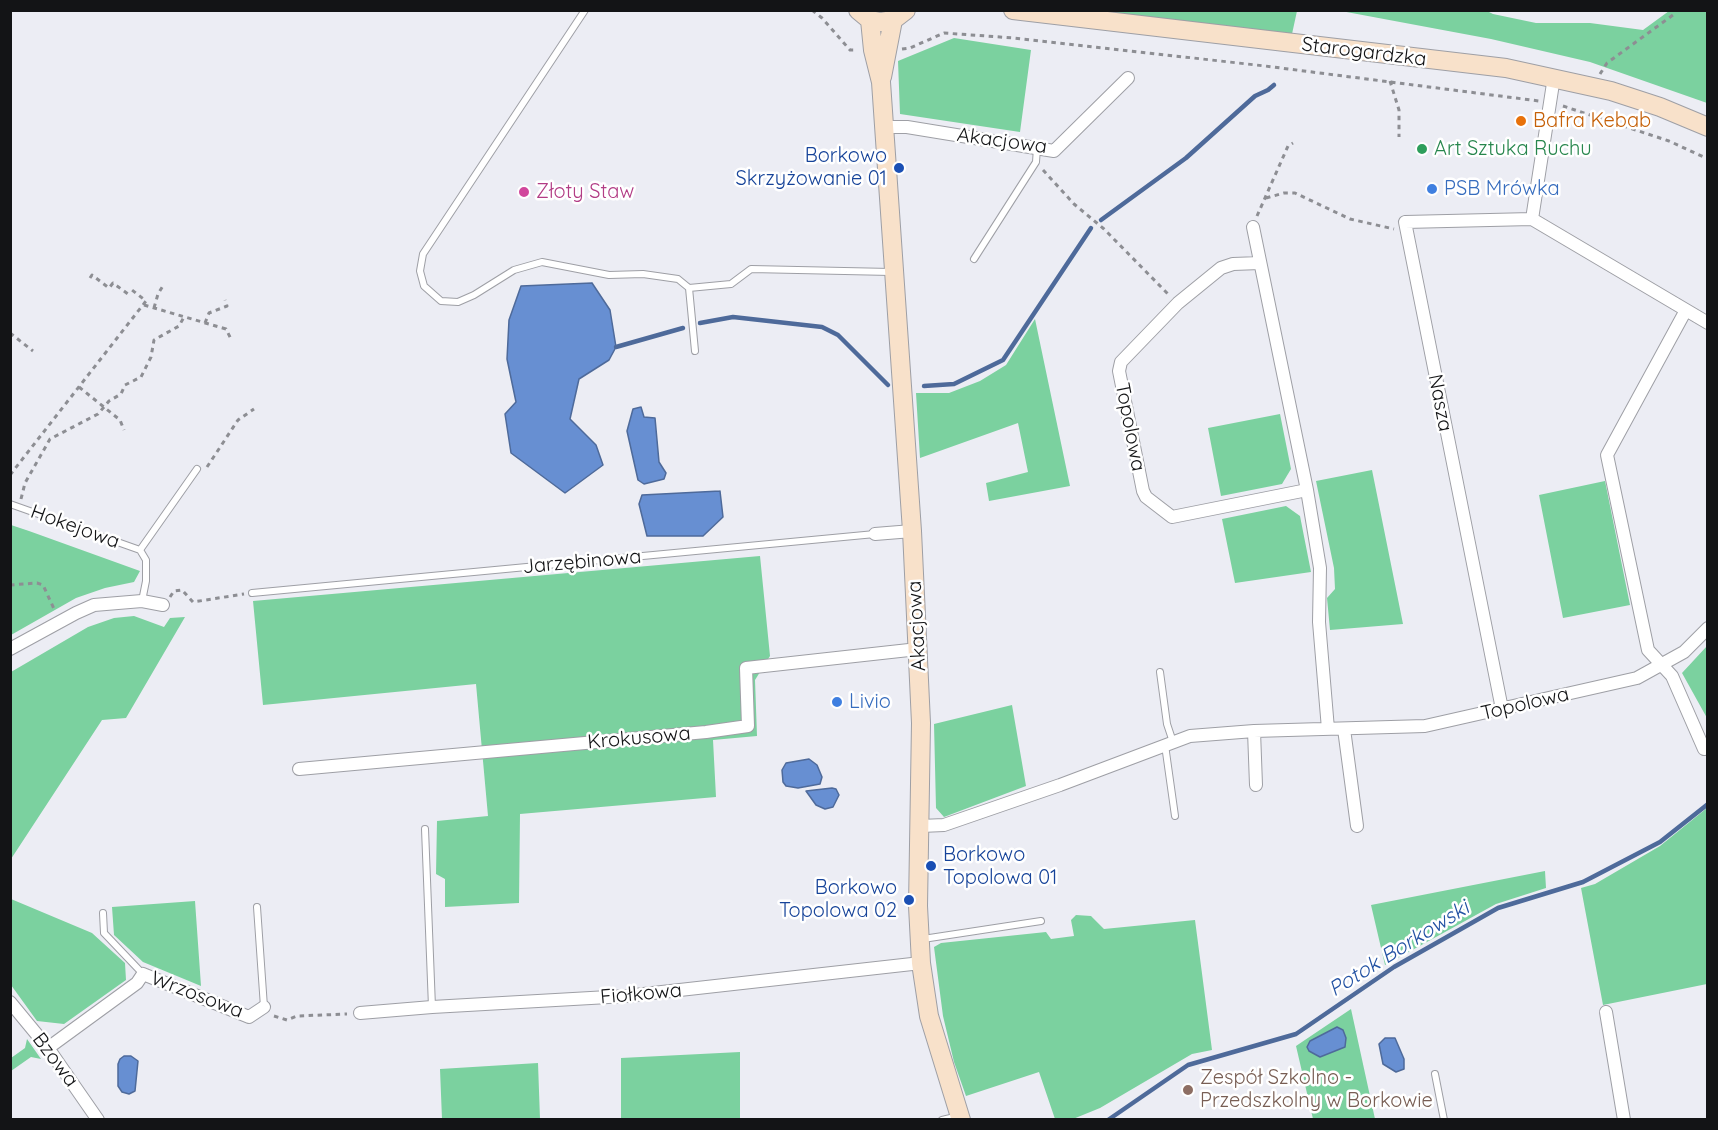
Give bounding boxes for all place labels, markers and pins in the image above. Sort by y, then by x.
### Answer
place label: Bafra Kebab [1533,109,1651,133]
marker: Bafra Kebab [1514,114,1528,128]
place label: Art Sztuka Ruchu [1434,137,1592,161]
marker: Art Sztuka Ruchu [1415,142,1429,156]
place label: Borkowo Skrzyżowanie 01 [736,144,887,191]
marker: Borkowo Skrzyżowanie 01 [892,161,906,175]
place label: PSB Mrówka [1444,177,1560,201]
place label: Złoty Staw [536,180,634,204]
marker: PSB Mrówka [1425,182,1439,196]
marker: Złoty Staw [517,185,531,199]
place label: Livio [849,690,891,714]
marker: Livio [830,695,844,709]
place label: Borkowo Topolowa 01 [943,843,1057,890]
marker: Borkowo Topolowa 01 [924,859,938,873]
place label: Borkowo Topolowa 02 [779,876,897,923]
marker: Borkowo Topolowa 02 [902,893,916,907]
place label: Zespół Szkolno - Przedszkolny w Borkowie [1200,1066,1433,1113]
marker: Zespół Szkolno - Przedszkolny w Borkowie [1181,1083,1195,1097]

